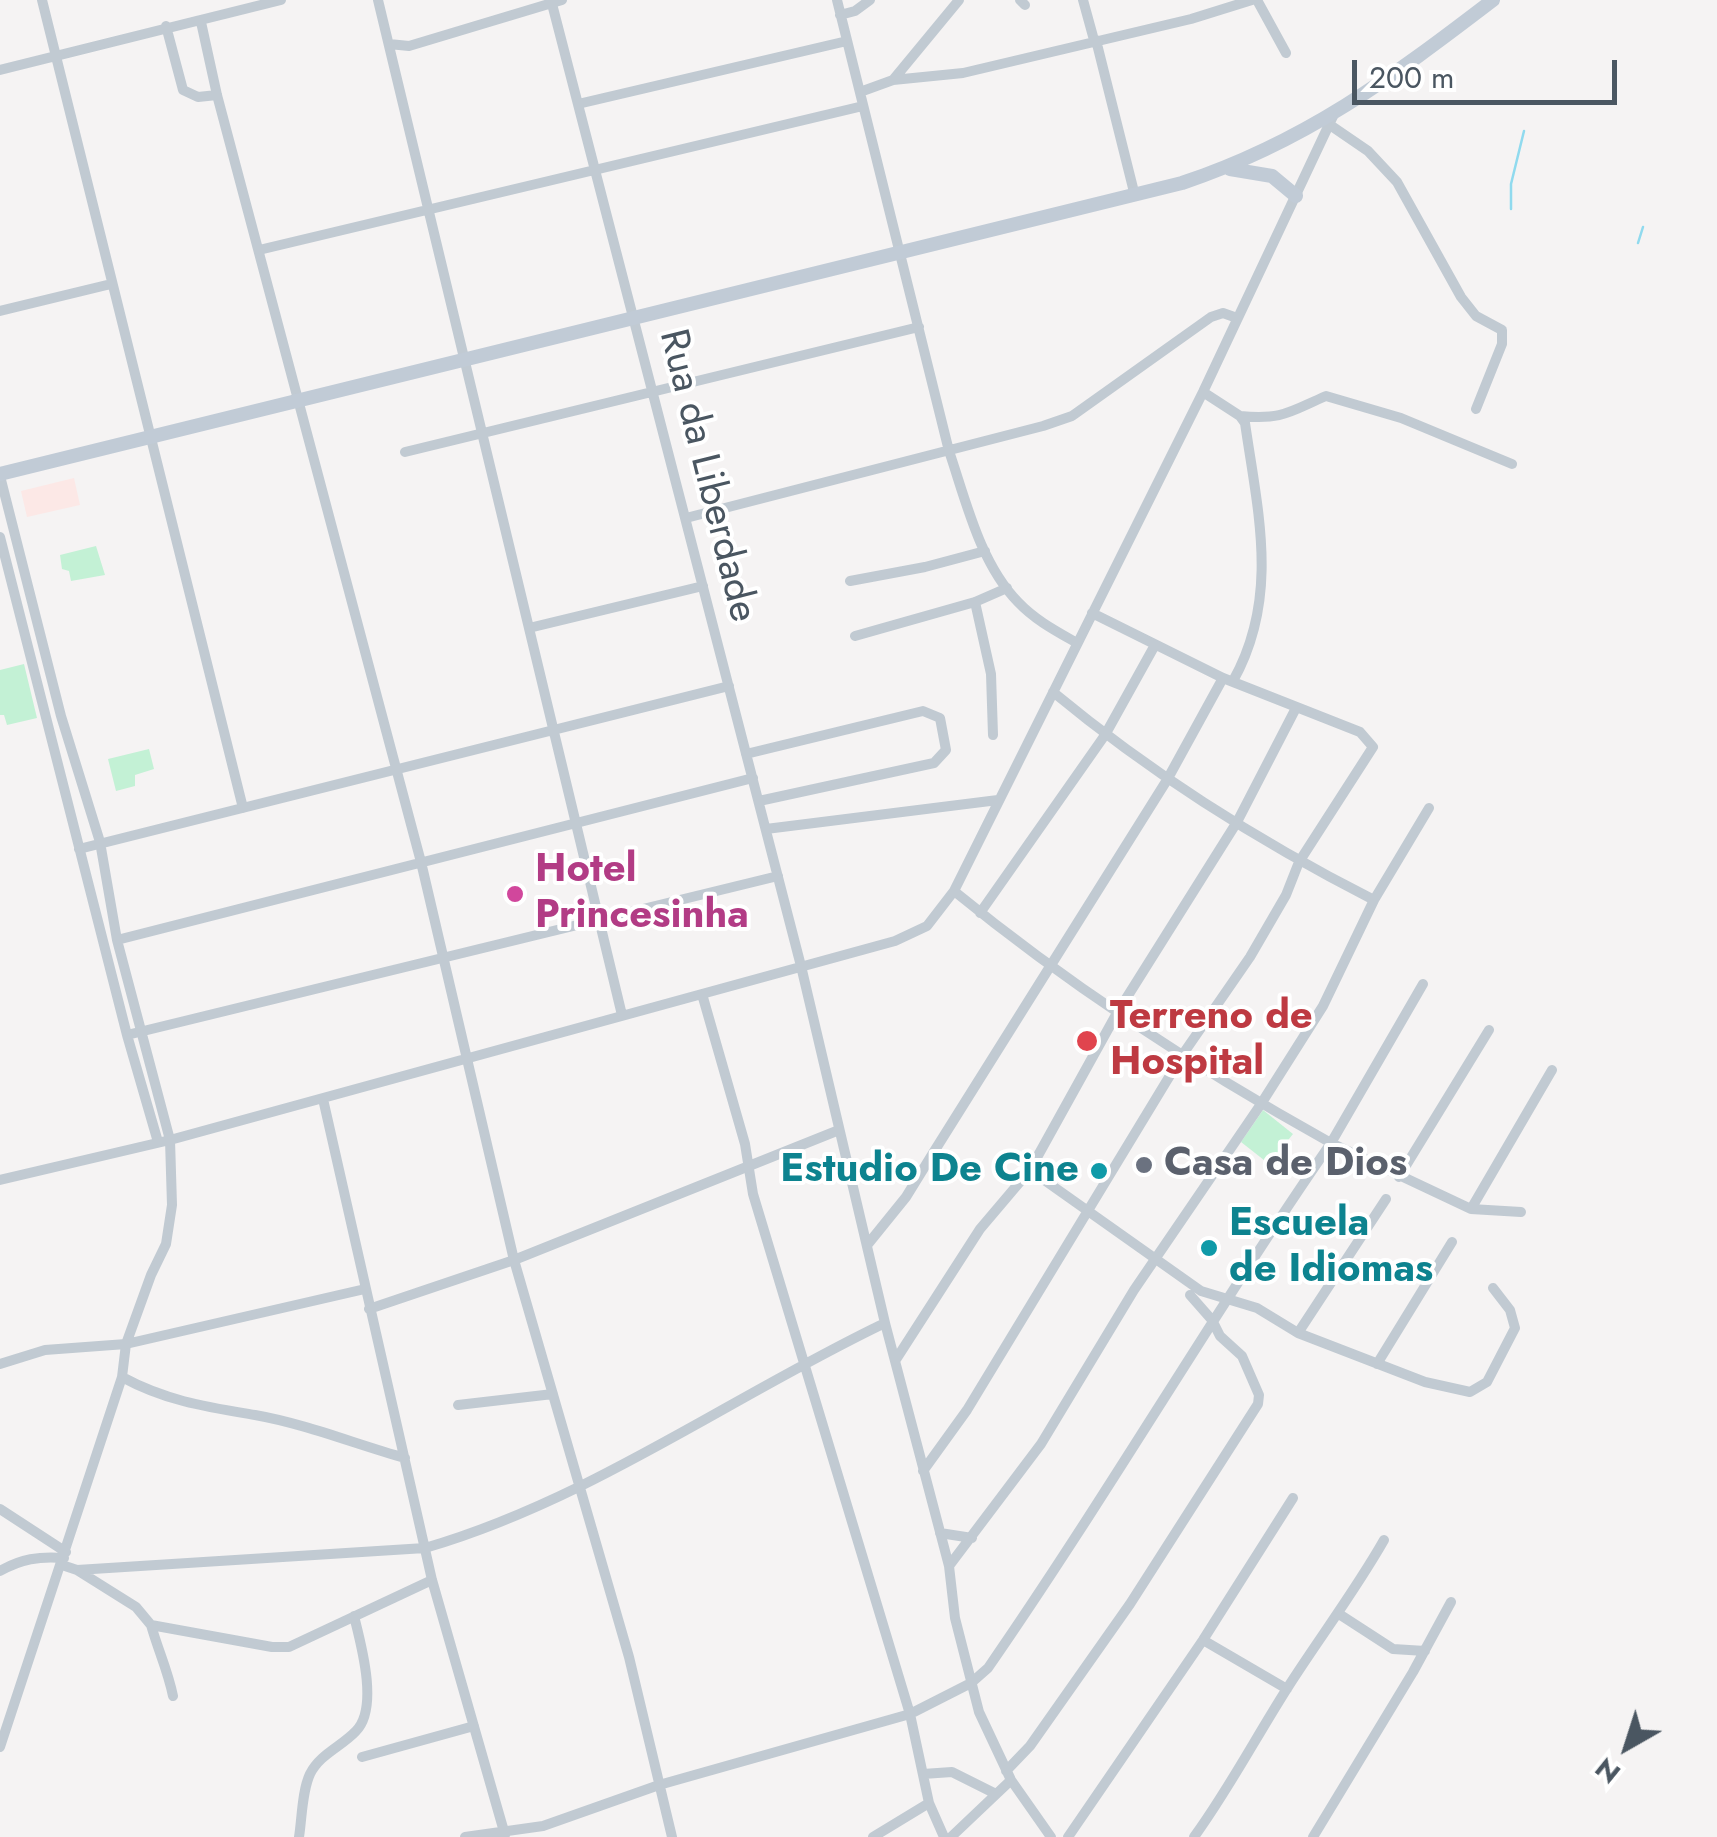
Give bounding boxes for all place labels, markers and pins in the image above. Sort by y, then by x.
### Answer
place label: Hotel Princesinha [535,847,749,941]
marker: Hotel Princesinha [504,883,526,905]
place label: Terreno de Hospital [1110,994,1313,1088]
marker: Terreno de Hospital [1074,1028,1100,1054]
place label: Casa de Dios [1164,1141,1407,1189]
place label: Estudio De Cine [780,1147,1079,1195]
marker: Casa de Dios [1133,1154,1155,1176]
marker: Estudio De Cine [1088,1160,1110,1182]
place label: Escuela de Idiomas [1229,1201,1433,1295]
marker: Escuela de Idiomas [1198,1237,1220,1259]

